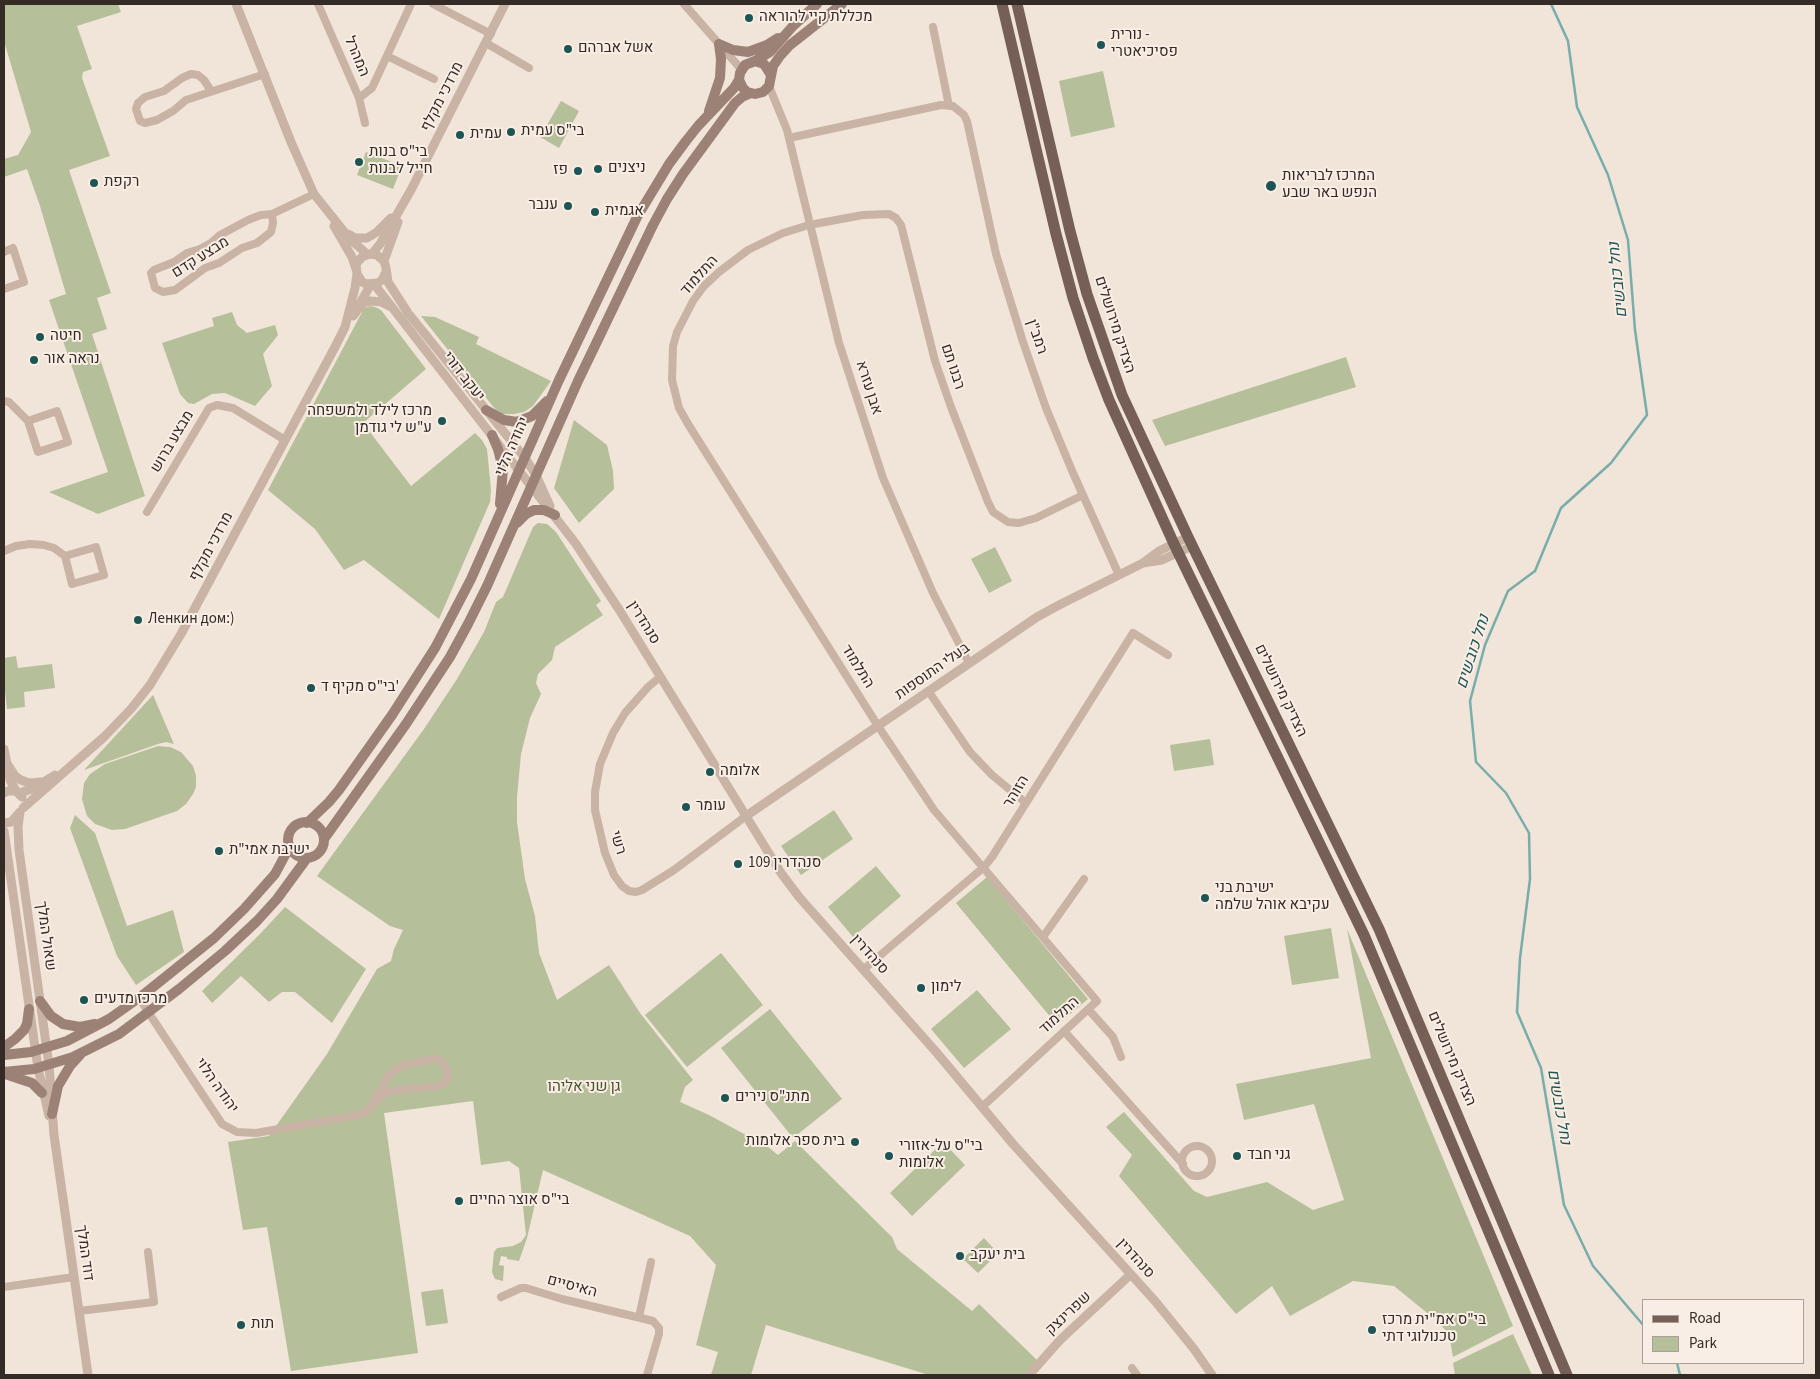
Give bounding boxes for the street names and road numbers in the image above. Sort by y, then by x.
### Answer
street label: המהרל [339,34,373,80]
street label: מרדכי מקלף [418,59,468,135]
street label: מבצע קדם [169,233,233,283]
street label: התלמוד [677,252,723,300]
street label: הצדיק מירושלים [1090,274,1138,376]
street label: רמב"ן [1022,317,1050,357]
street label: רבנו תם [936,342,968,392]
street label: יעקב דורי [438,349,488,405]
street label: אבן עזרא [851,359,885,417]
street label: מבצע ברוש [148,408,198,476]
street label: יהודה הלוי [492,415,534,479]
street label: מרדכי מקלף [186,509,238,585]
street label: סנהדרין [623,598,663,648]
street label: בעלי התוספות [892,640,974,704]
street label: התלמוד [837,642,877,692]
street label: הצדיק מירושלים [1250,642,1310,740]
street label: הזוהר [1000,773,1034,811]
street label: רשי [605,829,629,857]
street label: שאול המלך [31,900,59,972]
street label: סנהדרין [846,931,892,979]
street label: התלמוד [1036,993,1084,1039]
street label: הצדיק מירושלים [1423,1009,1479,1109]
street label: יהודה הלוי [191,1055,241,1117]
street label: דוד המלך [71,1224,97,1282]
street label: סנהדרין [1112,1235,1158,1283]
street label: האיסיים [545,1272,599,1302]
street label: שפרינצק [1042,1288,1096,1340]

